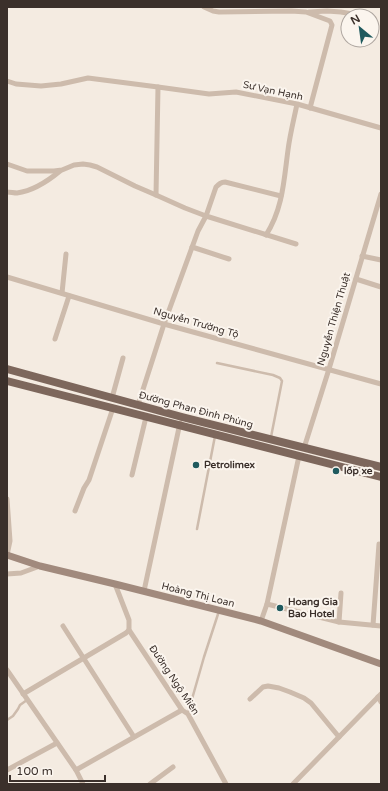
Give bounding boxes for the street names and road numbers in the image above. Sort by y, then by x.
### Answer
street label: Sư Vạn Hạnh [242,79,304,103]
street label: Nguyễn Thiện Thuật [315,271,353,367]
street label: Nguyễn Trường Tộ [152,305,240,341]
street label: Đường Phan Đình Phùng [138,389,254,431]
street label: Hoàng Thị Loan [160,580,236,610]
street label: Đường Ngộ Miên [146,643,202,717]

